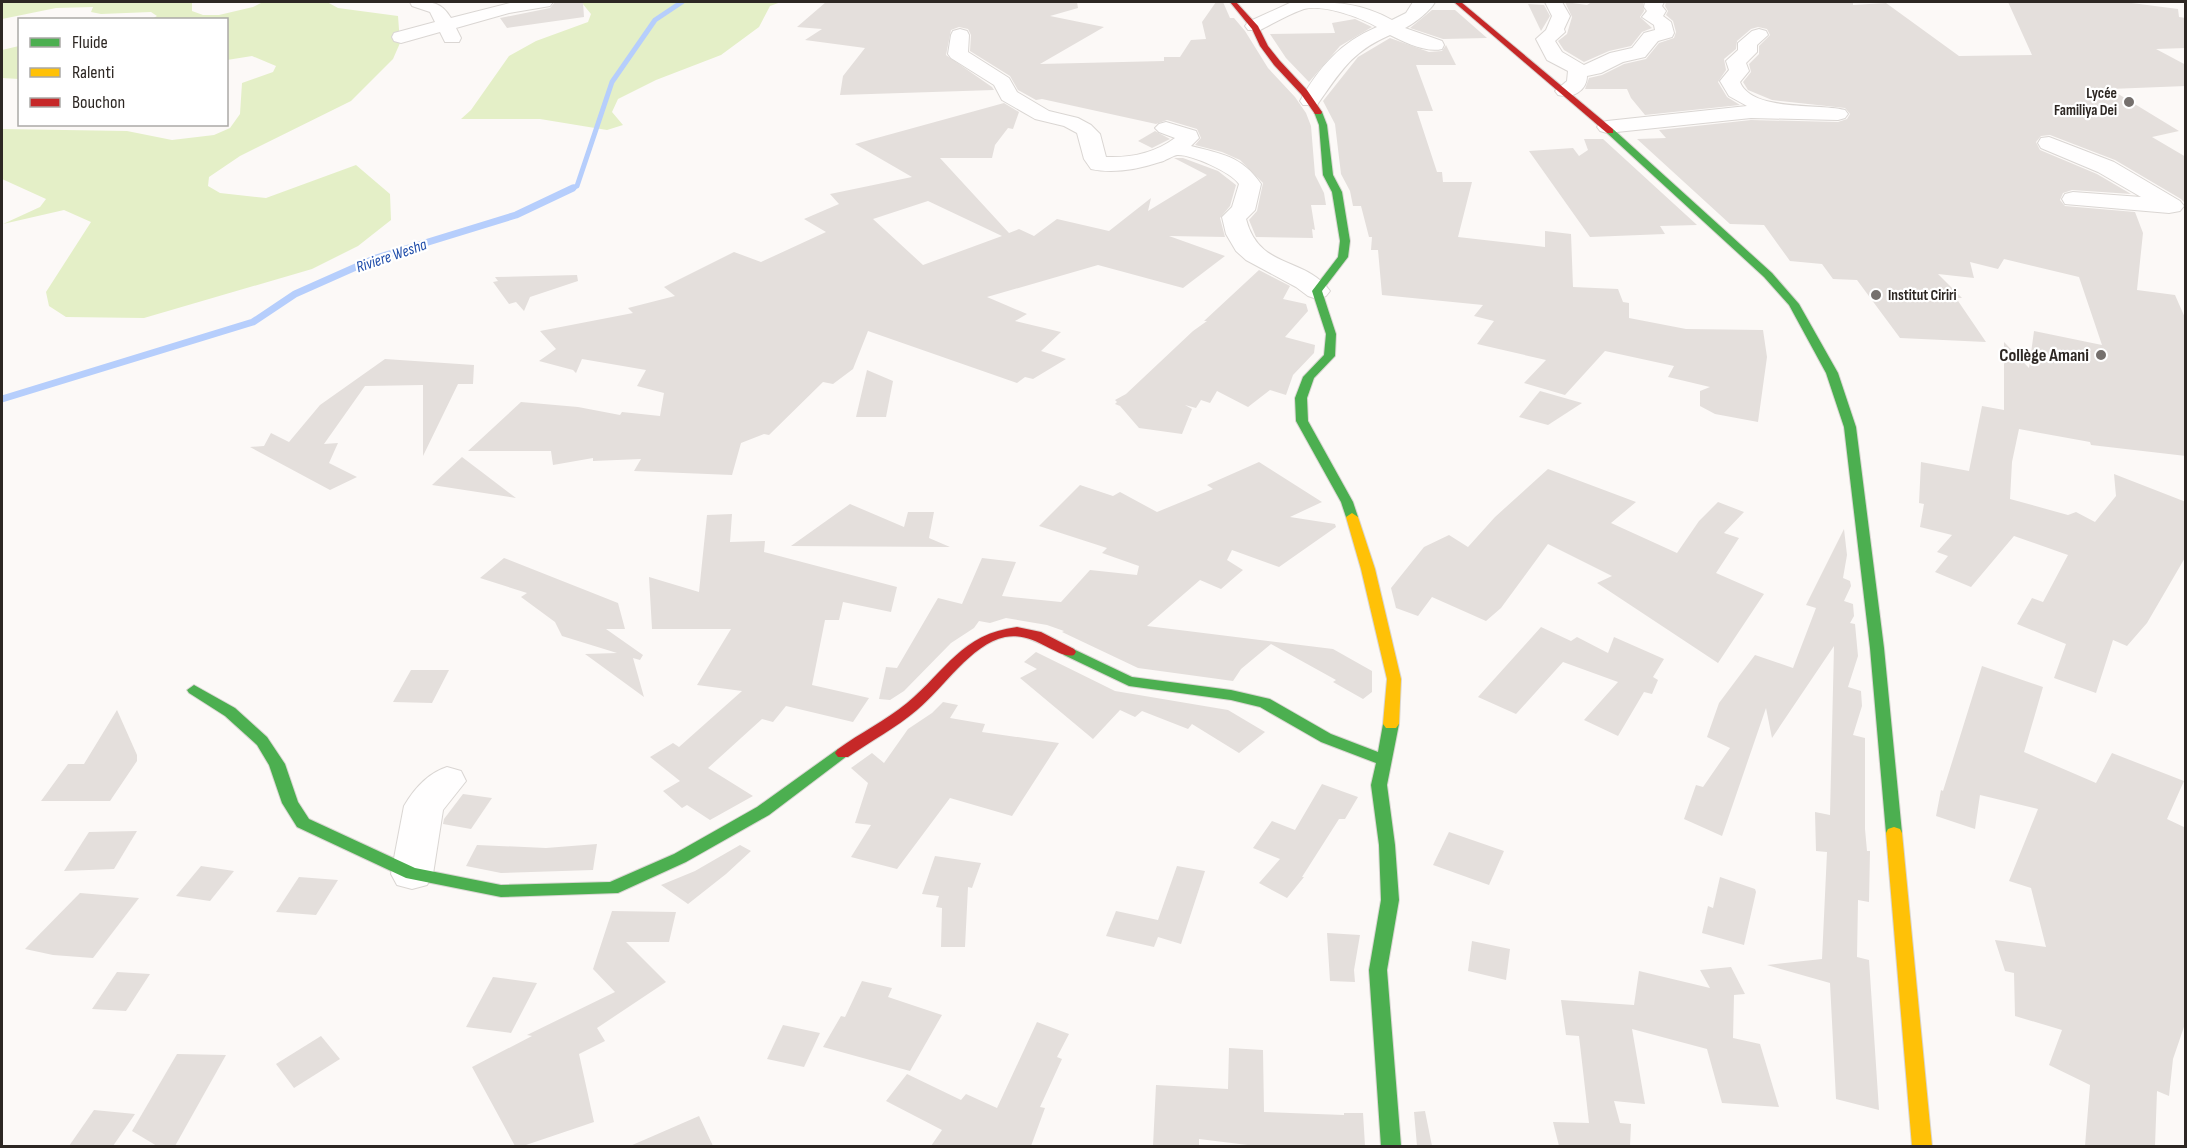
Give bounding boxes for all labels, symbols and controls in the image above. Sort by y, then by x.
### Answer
legend [18,18,228,126]
text: Fluide [72,32,108,53]
text: Ralenti [72,62,114,83]
place label: Lycée Familiya Dei [2054,84,2117,120]
text: Bouchon [72,92,125,113]
marker: Lycée Familiya Dei [2122,95,2136,109]
water label: Riviere Wesha [354,235,430,277]
place label: Institut Ciriri [1888,286,1957,305]
marker: Institut Ciriri [1869,288,1883,302]
place label: Collège Amani [1999,345,2089,366]
marker: Collège Amani [2094,348,2108,362]

